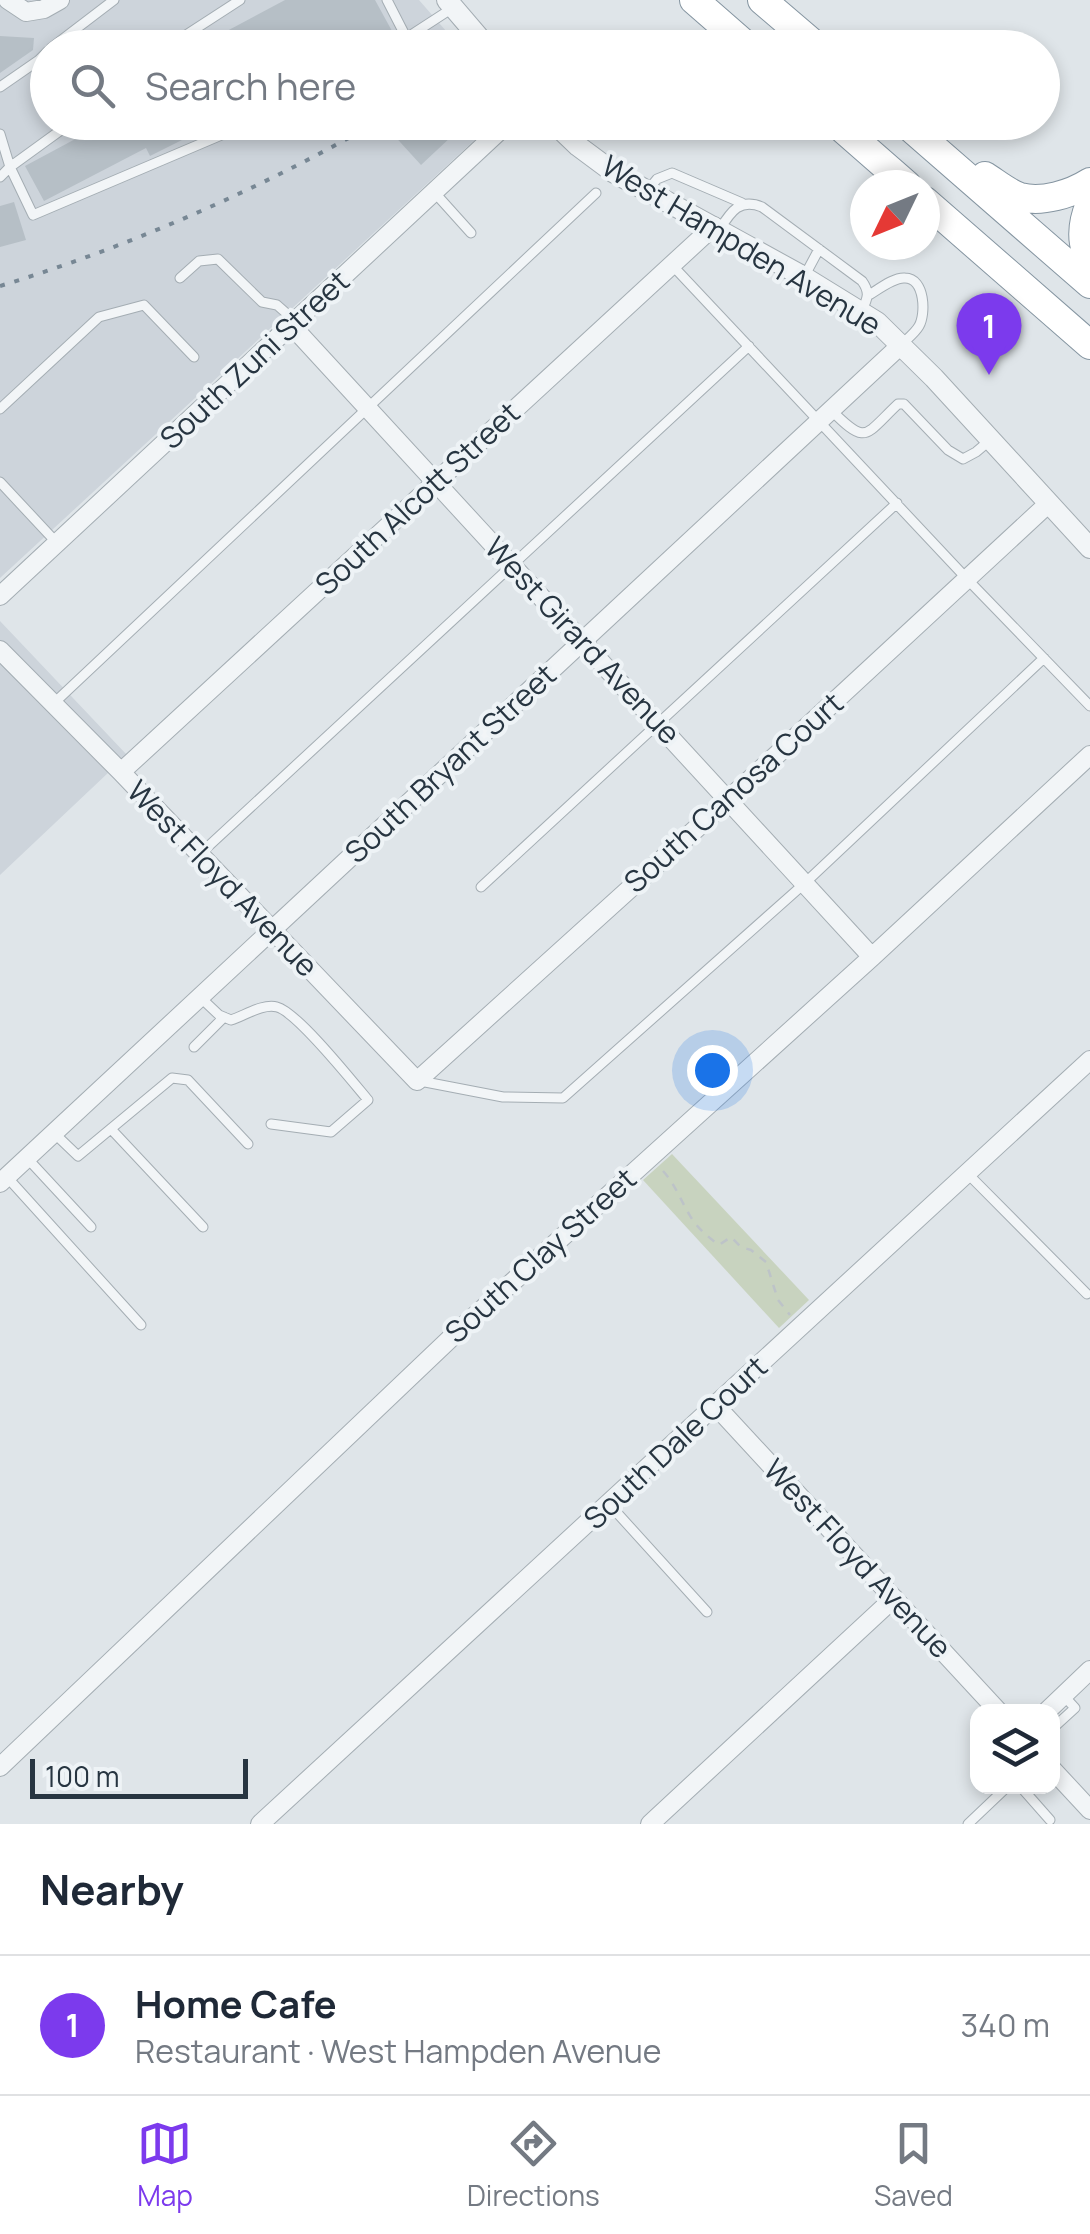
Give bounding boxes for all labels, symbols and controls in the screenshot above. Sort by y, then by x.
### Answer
search box [30,30,1060,140]
icon: search [65,58,120,113]
text: Search here [145,59,356,111]
street label: West Hampden Avenue [594,145,889,345]
north arrow [850,170,940,260]
street label: South Zuni Street [150,260,358,457]
pin: 1 [956,292,1022,375]
street label: South Alcott Street [306,392,528,604]
street label: West Girard Avenue [476,527,690,753]
street label: South Bryant Street [336,654,564,872]
street label: South Canosa Court [615,682,851,901]
street label: West Floyd Avenue [119,771,328,985]
your location [687,1045,738,1096]
street label: South Clay Street [436,1158,644,1352]
street label: South Dale Court [574,1346,776,1538]
street label: West Floyd Avenue [755,1449,961,1666]
map controls [970,1704,1060,1794]
button: layers [970,1704,1060,1794]
scale bar [30,1754,248,1798]
text: 100 m [45,1757,119,1795]
text: Nearby [40,1860,184,1918]
text: Home Cafe [135,1977,337,2029]
text: 1 [65,2003,80,2047]
text: 340 m [960,2003,1050,2047]
text: Restaurant · West Hampden Avenue [135,2029,661,2073]
tab: Map [137,2116,193,2214]
tab: Directions [467,2116,600,2214]
tab: Saved [874,2116,953,2214]

